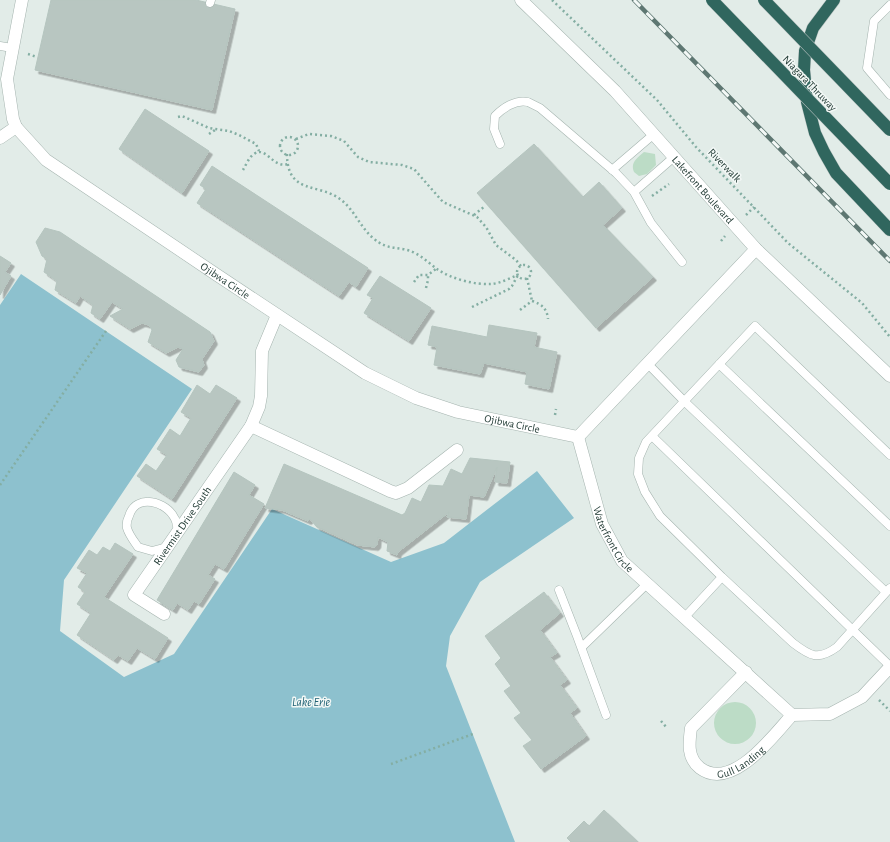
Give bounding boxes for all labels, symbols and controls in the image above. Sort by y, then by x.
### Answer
street label: Niagara Thruway [780,53,839,113]
street label: Riverwalk [706,146,743,184]
street label: Lakefront Boulevard [670,154,736,226]
street label: Ojibwa Circle [198,261,252,301]
street label: Ojibwa Circle [483,413,541,435]
street label: Rivermist Drive South [152,485,213,567]
street label: Waterfront Circle [591,505,635,574]
water label: Lake Erie [292,696,331,708]
street label: Gull Landing [716,744,767,780]

